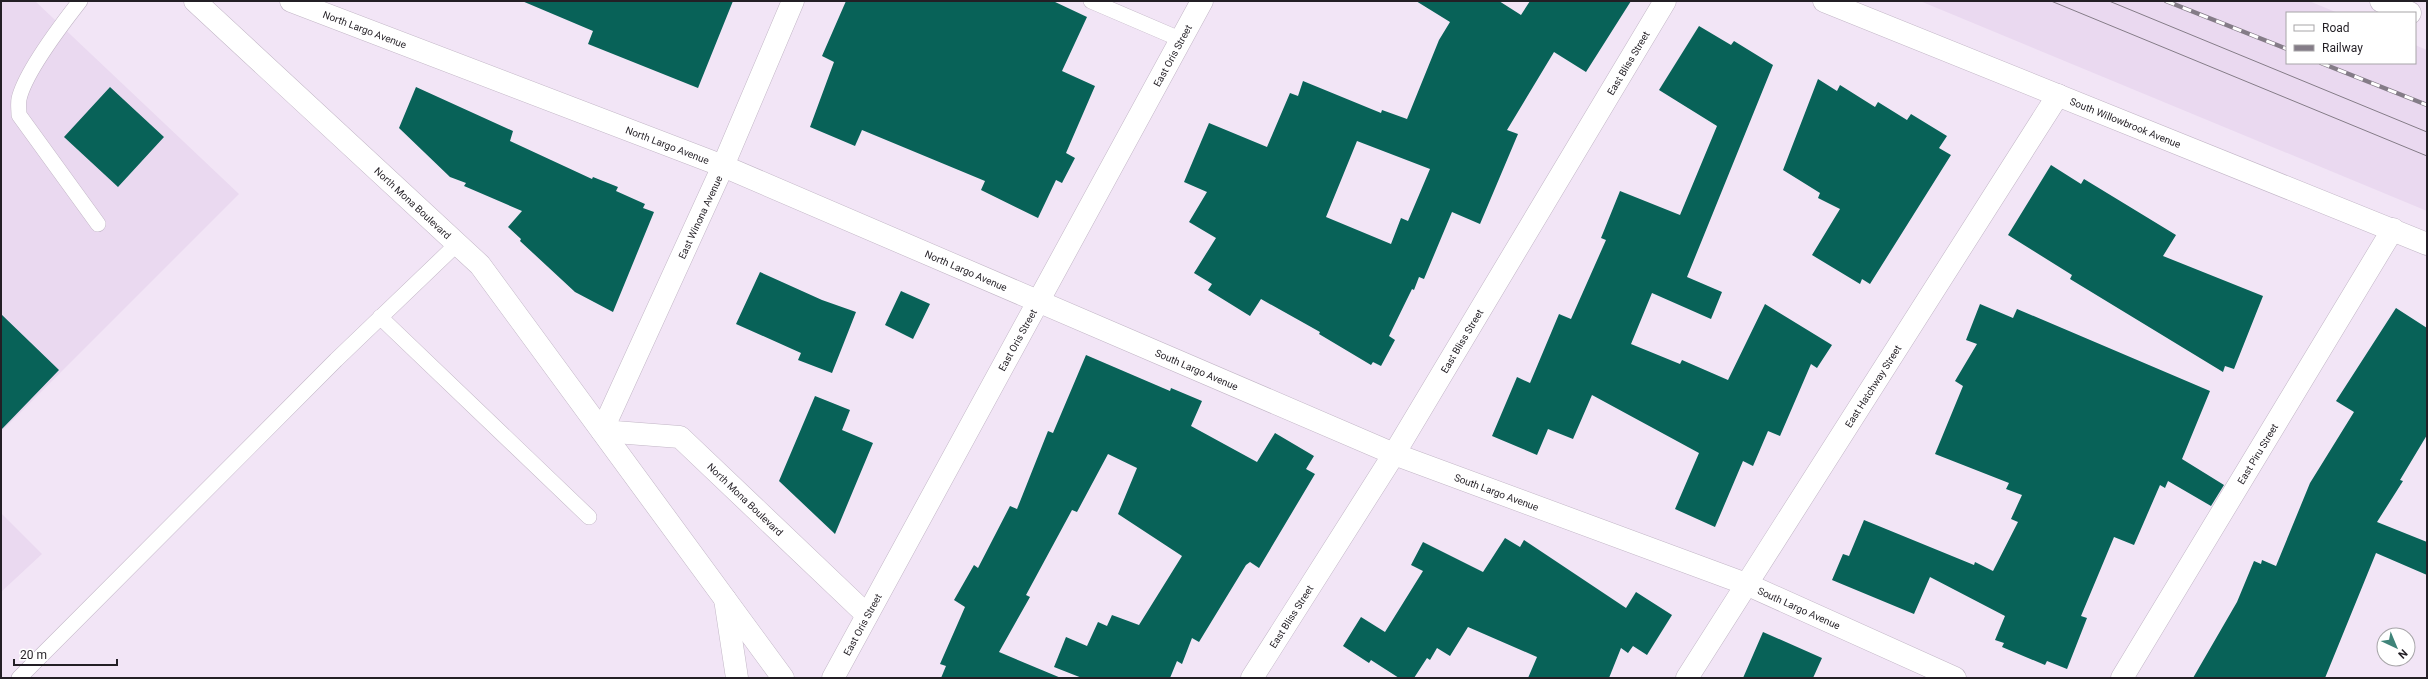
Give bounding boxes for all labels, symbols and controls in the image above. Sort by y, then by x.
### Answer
street label: North Largo Avenue [321,9,408,51]
legend [2286,12,2416,64]
text: Road [2322,21,2350,35]
street label: East Oris Street [1151,23,1194,89]
street label: East Bliss Street [1605,29,1652,97]
text: Railway [2322,41,2363,55]
street label: South Willowbrook Avenue [2068,96,2182,150]
street label: North Largo Avenue [624,124,711,166]
street label: North Mona Boulevard [372,165,453,241]
street label: East Winona Avenue [676,174,725,261]
street label: North Largo Avenue [923,248,1009,293]
street label: East Oris Street [996,307,1039,373]
street label: East Bliss Street [1439,307,1485,375]
street label: East Hatchway Street [1843,343,1903,429]
street label: South Largo Avenue [1153,347,1240,392]
street label: East Piru Street [2235,422,2280,486]
street label: North Mona Boulevard [705,461,785,538]
street label: South Largo Avenue [1453,472,1540,513]
street label: East Bliss Street [1267,583,1316,650]
street label: South Largo Avenue [1756,585,1842,632]
street label: East Oris Street [841,592,884,658]
north arrow [2376,627,2416,667]
scale bar [14,641,117,667]
text: N [2395,646,2410,661]
text: 20 m [20,648,47,662]

